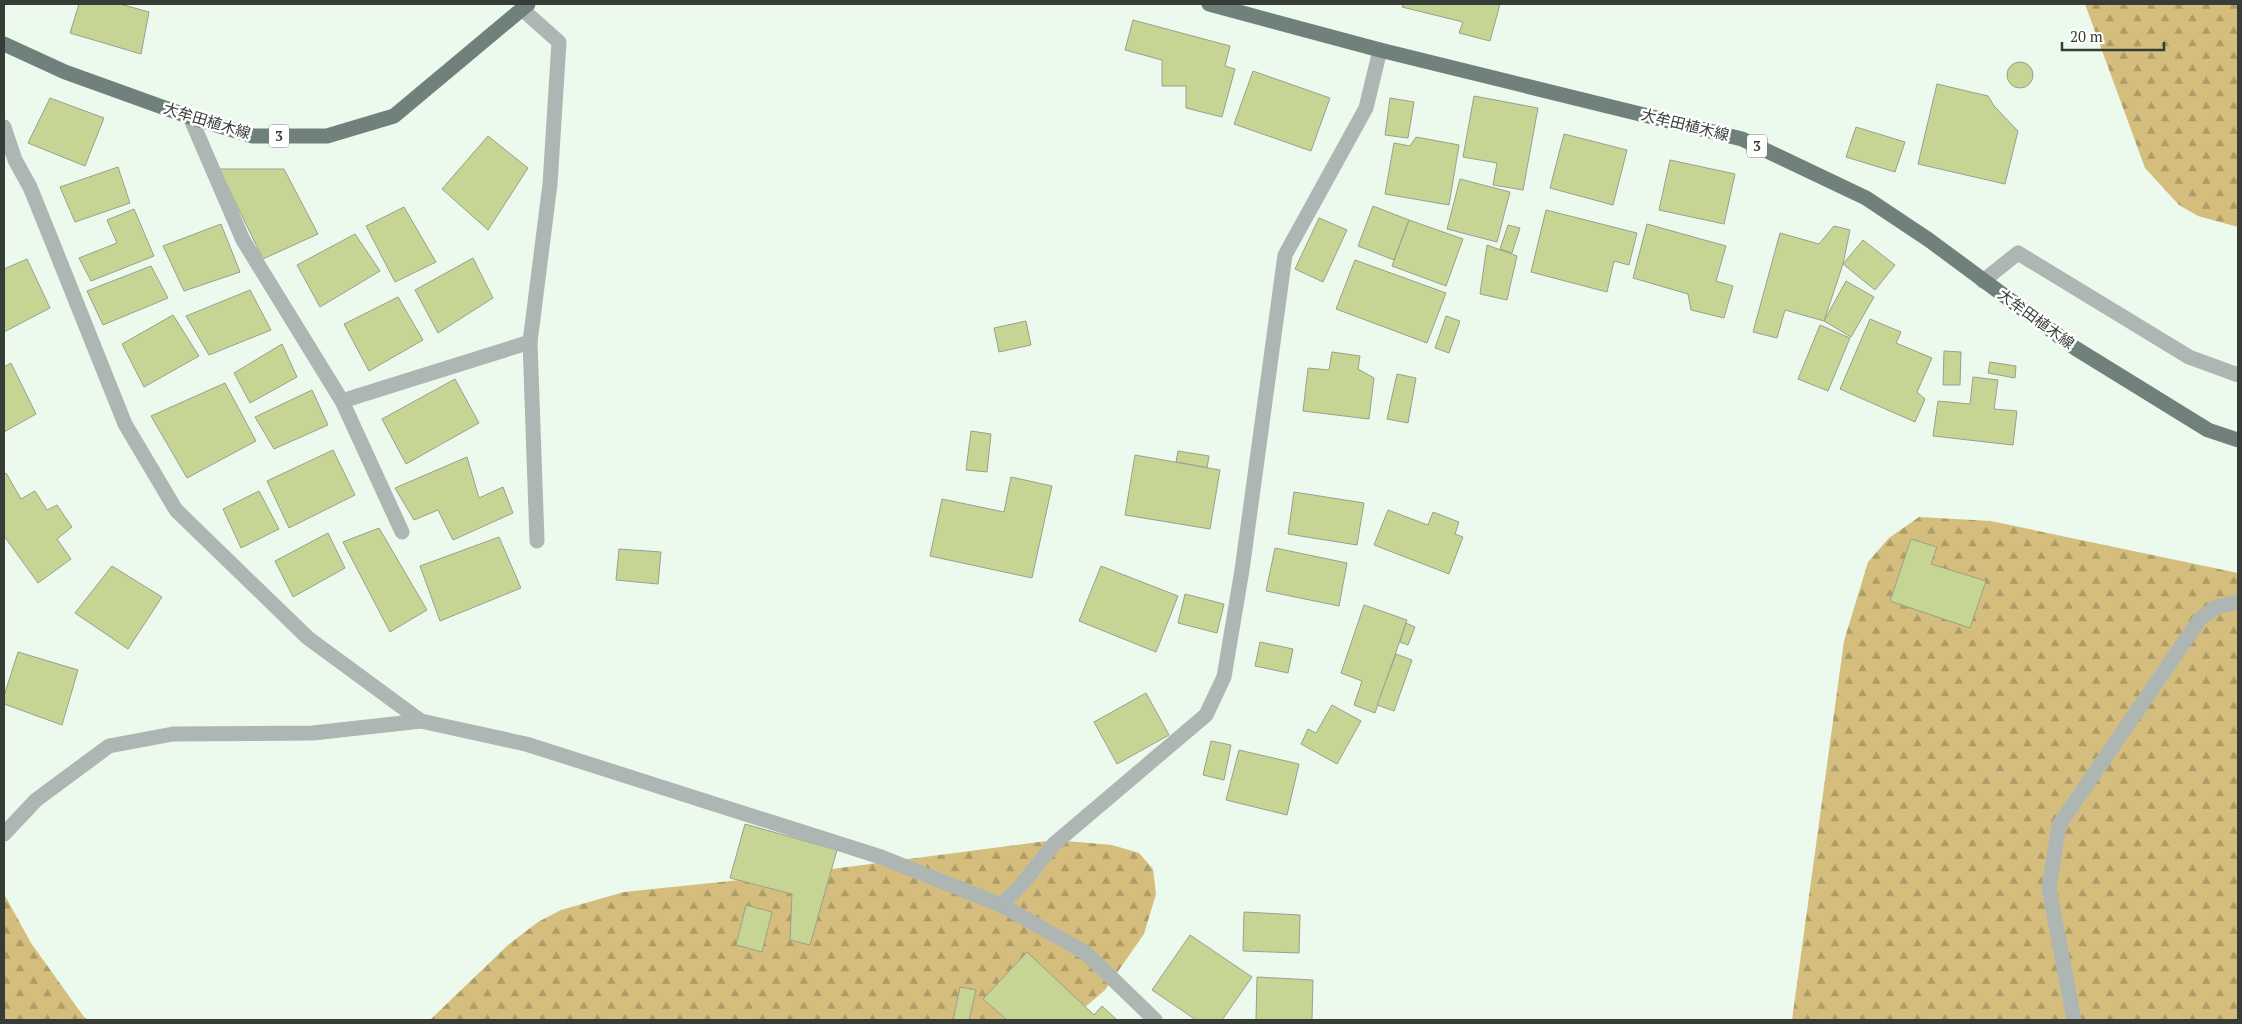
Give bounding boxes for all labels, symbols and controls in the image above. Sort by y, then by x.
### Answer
scale bar [2062,20,2164,52]
text: 20 m [2070,26,2103,46]
street label: 大牟田植木線 [161,97,253,143]
street label: 大牟田植木線 [1639,103,1731,145]
road number: 3 [269,124,289,148]
road number: 3 [1747,134,1767,158]
street label: 大牟田植木線 [1994,284,2079,353]

